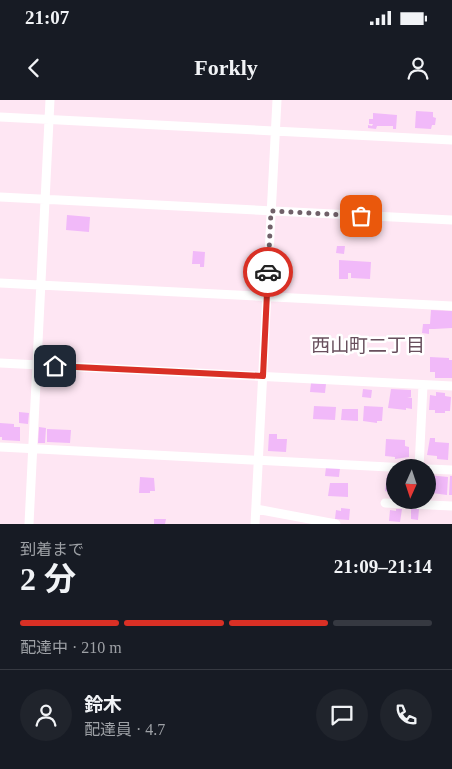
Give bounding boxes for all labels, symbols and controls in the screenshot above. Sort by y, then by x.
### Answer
text: 21:07 [25,7,69,28]
icon: back [20,54,48,82]
icon: person [404,54,432,82]
text: Forkly [194,55,258,80]
pin [340,195,382,237]
icon: bag [347,202,375,230]
courier [243,247,293,297]
icon: car [254,258,282,286]
district label: 西山町二丁目 [311,335,425,356]
pin [34,345,76,387]
icon: home [41,352,69,380]
north arrow [386,459,436,509]
map controls [386,459,436,509]
text: 到着まで [20,541,84,558]
text: 21:09–21:14 [334,556,432,577]
text: 2 分 [20,561,76,597]
text: 配達中 · 210 m [20,639,122,656]
button: person [20,689,72,741]
button: chat [316,689,368,741]
button: phone [380,689,432,741]
text: 鈴木 [84,694,122,715]
text: 配達員 · 4.7 [84,721,165,738]

